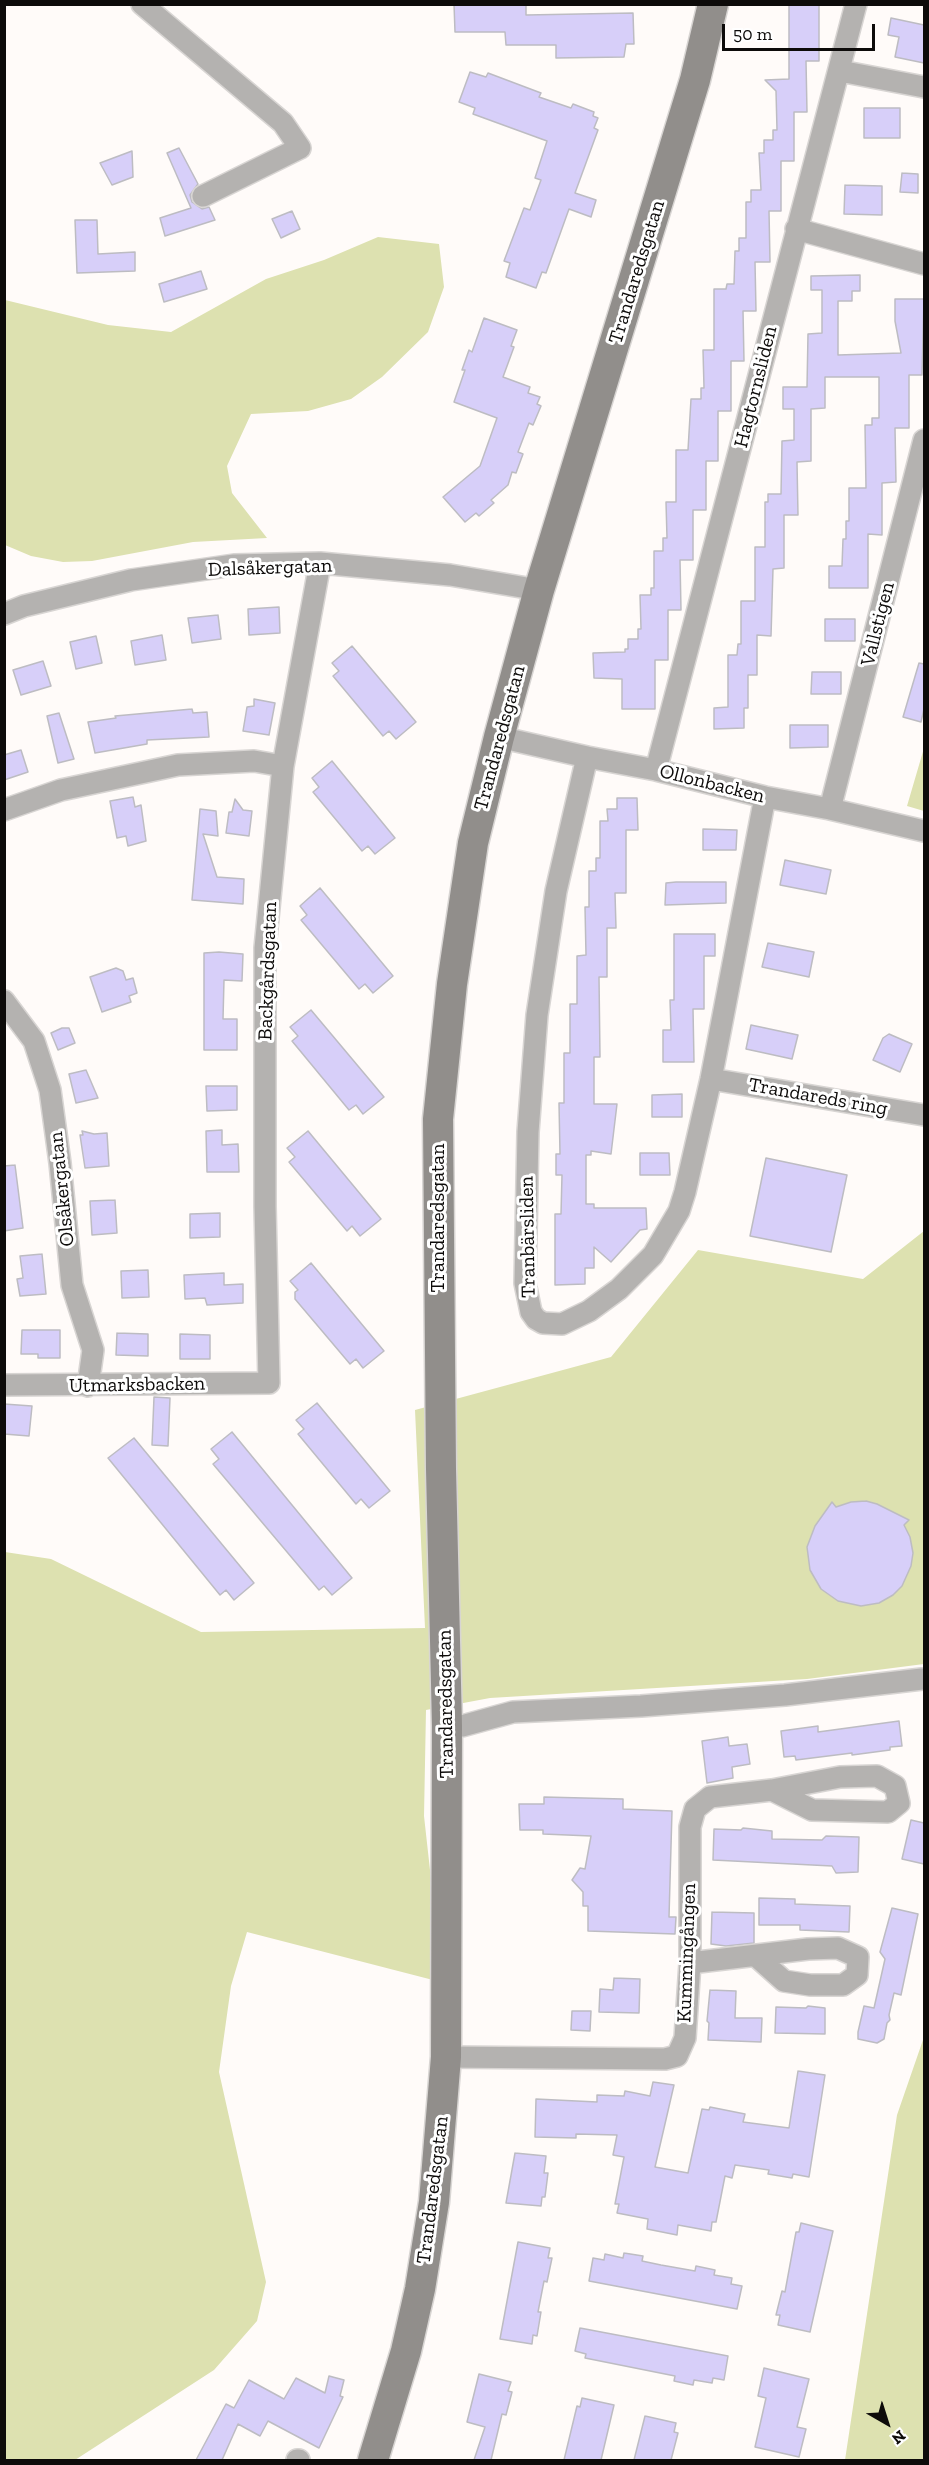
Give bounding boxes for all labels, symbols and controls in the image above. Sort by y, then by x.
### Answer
scale bar [725,12,878,50]
text: 50 m [733,23,772,45]
street label: Trandaredsgatan [604,197,670,347]
street label: Hagtornsliden [729,324,783,450]
street label: Dalsåkergatan [207,554,333,582]
street label: Vallstigen [856,580,900,668]
street label: Trandaredsgatan [469,663,531,813]
street label: Ollonbacken [657,759,767,809]
street label: Backgårdsgatan [254,901,282,1041]
street label: Trandareds ring [747,1073,889,1121]
street label: Olsåkergatan [44,1131,80,1247]
street label: Trandaredsgatan [426,1144,450,1292]
street label: Tranbärsliden [515,1176,541,1298]
street label: Utmarksbacken [69,1372,205,1398]
street label: Trandaredsgatan [433,1629,459,1779]
street label: Kummingången [673,1883,701,2023]
street label: Trandaredsgatan [412,2115,454,2265]
north arrow [857,2393,917,2453]
text: N [888,2426,909,2449]

